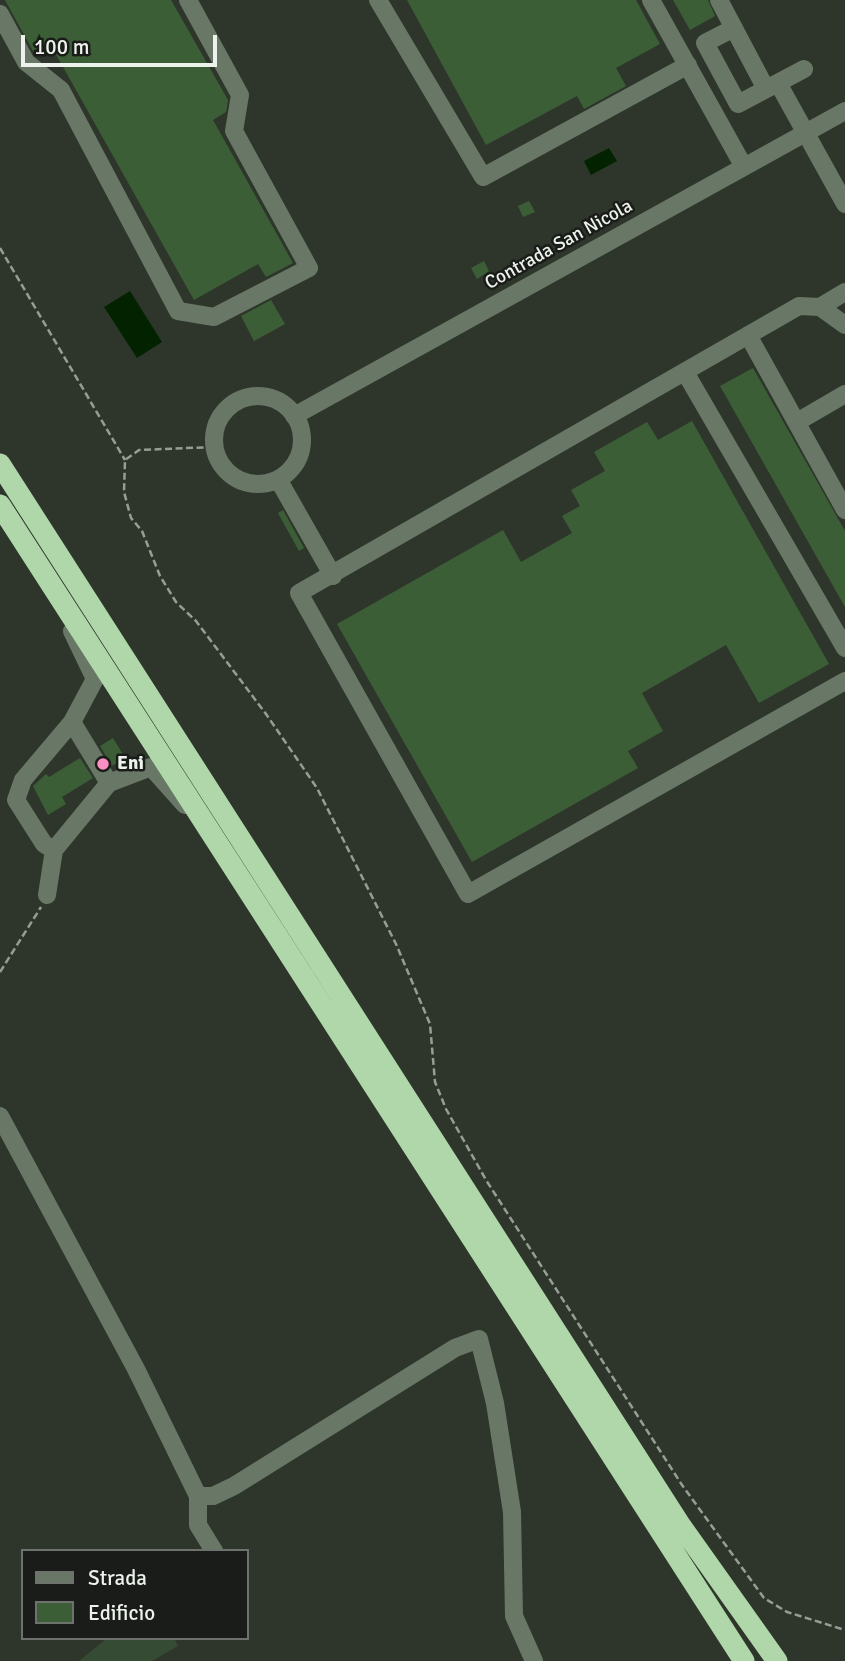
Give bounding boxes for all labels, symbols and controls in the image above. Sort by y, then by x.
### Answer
scale bar [24,21,220,65]
text: 100 m [34,34,89,60]
street label: Contrada San Nicola [481,195,637,295]
place label: Eni [117,753,144,775]
marker: Eni [95,756,111,772]
legend [21,1549,248,1640]
text: Strada [88,1565,147,1591]
text: Edificio [88,1600,155,1626]

